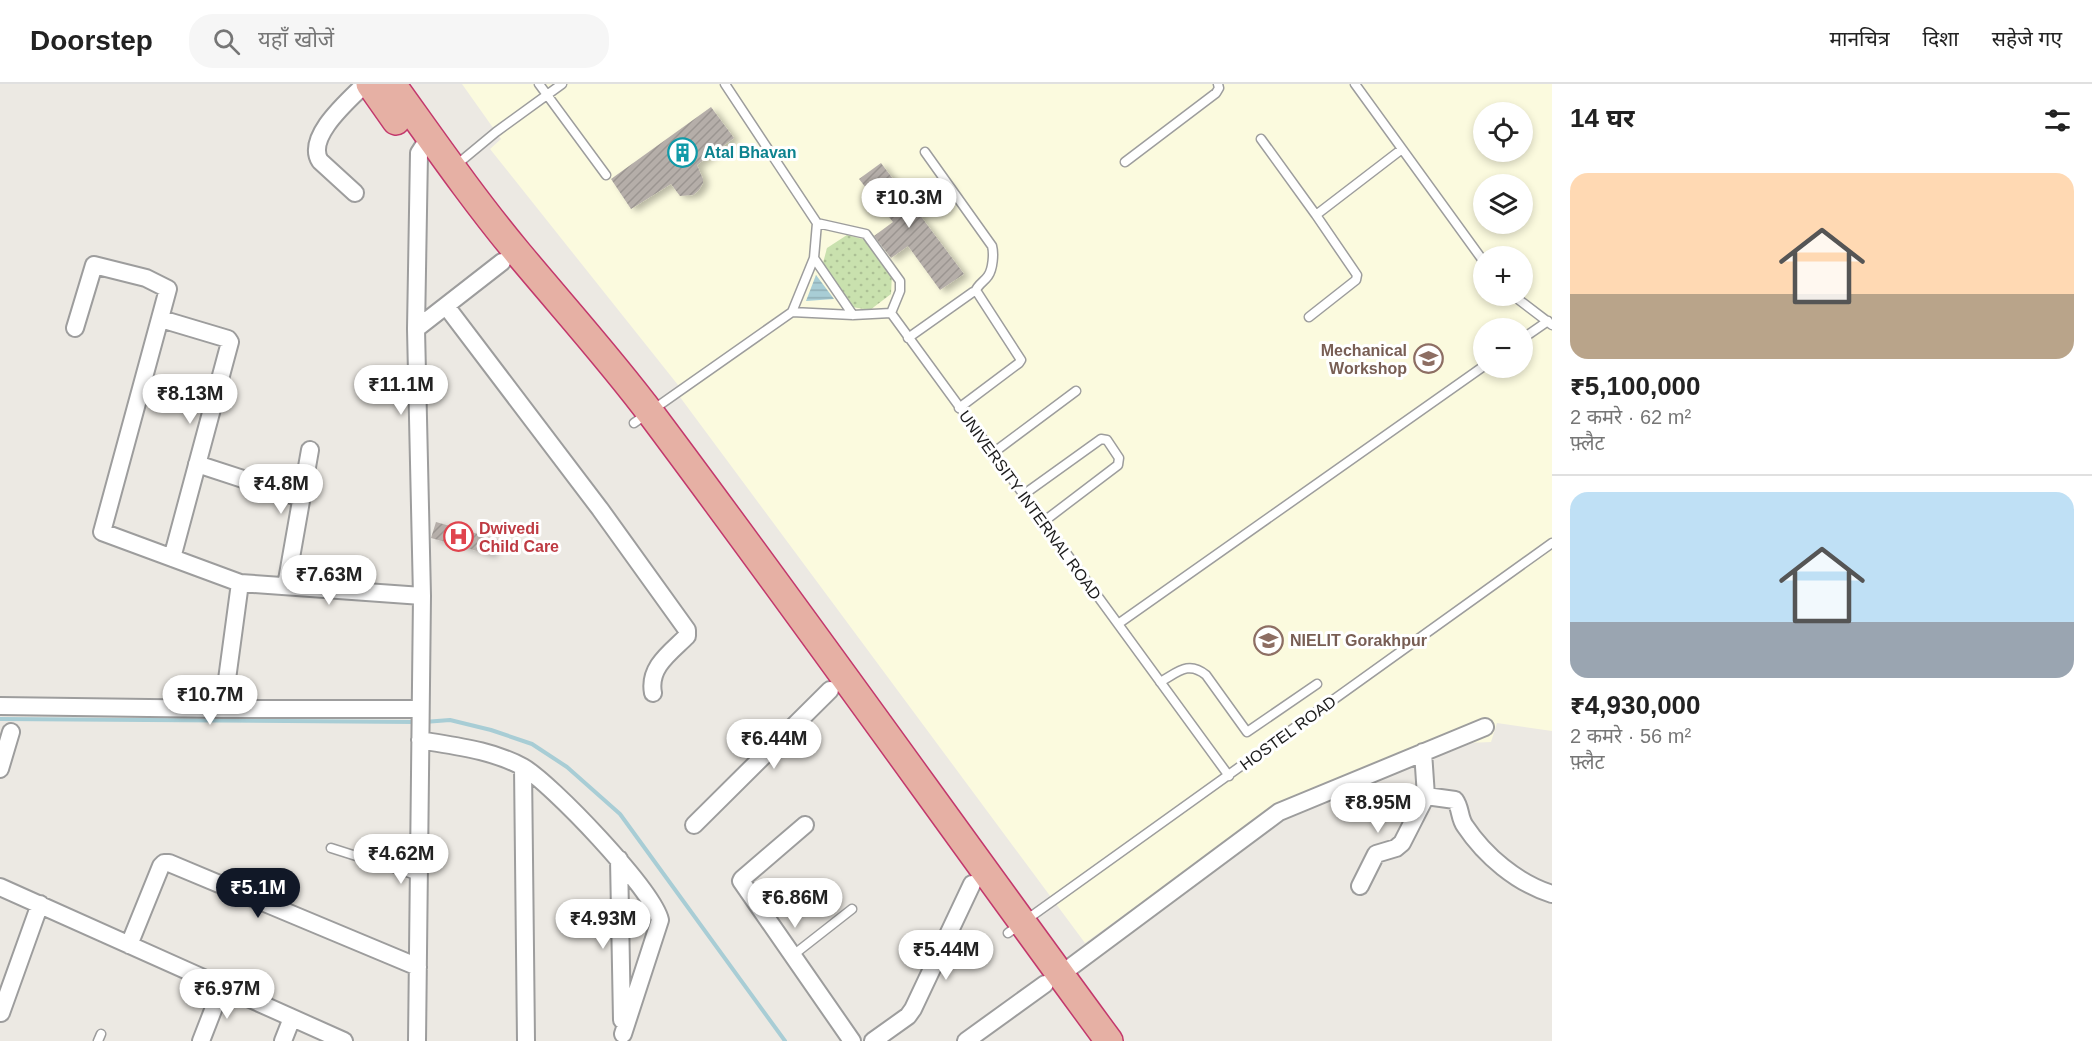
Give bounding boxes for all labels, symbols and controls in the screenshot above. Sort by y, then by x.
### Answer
search box [189,14,609,68]
text: Doorstep [30,25,153,56]
icon: search [210,25,243,58]
text: यहाँ खोजें [258,27,334,52]
text: मानचित्र [1829,27,1889,50]
text: दिशा [1922,27,1959,50]
text: सहेजे गए [1992,27,2062,50]
map controls [1473,102,1533,378]
button: locate [1473,102,1533,162]
text: 14 घर [1570,103,1634,133]
icon: filters [2041,104,2074,137]
building icon: Atal Bhavan [667,136,699,168]
place label: Atal Bhavan [704,144,796,161]
button: layers [1473,174,1533,234]
pin: ₹10.3M [860,178,958,229]
text: ₹10.3M [875,186,943,208]
icon: home [1768,212,1876,320]
button: + [1473,246,1533,306]
button: − [1473,318,1533,378]
place label: Mechanical Workshop [1321,342,1407,377]
school or university icon: Mechanical Workshop [1412,343,1444,375]
pin: ₹11.1M [352,365,450,416]
text: ₹5,100,000 [1570,371,1701,401]
text: ₹11.1M [368,373,434,395]
pin: ₹8.13M [141,374,239,425]
text: ₹8.13M [156,382,224,404]
text: 2 कमरे · 62 m² [1570,406,1691,428]
street label: UNIVERSITY INTERNAL ROAD [956,407,1104,603]
text: फ़्लैट [1570,432,1605,454]
pin: ₹4.8M [239,464,323,515]
text: ₹4.8M [253,472,309,494]
place label: Dwivedi Child Care [479,520,559,555]
hospital icon: Dwivedi Child Care [442,521,474,553]
icon: home [1768,531,1876,639]
pin: ₹7.63M [280,555,378,606]
text: ₹7.63M [295,563,363,585]
school or university icon: NIELIT Gorakhpur [1253,624,1285,656]
place label: NIELIT Gorakhpur [1290,632,1427,649]
pin: ₹10.7M [161,675,259,726]
text: ₹10.7M [176,683,244,705]
text: ₹4,930,000 [1570,690,1701,720]
street label: HOSTEL ROAD [1237,693,1339,773]
pin: ₹6.44M [725,719,823,770]
text: 2 कमरे · 56 m² [1570,725,1691,747]
text: ₹6.44M [740,727,808,749]
text: फ़्लैट [1570,751,1605,773]
pin: ₹8.95M [1329,783,1427,834]
text: ₹8.95M [1344,791,1412,813]
pin: ₹4.62M [352,834,450,885]
text: ₹4.62M [367,842,435,864]
pin: ₹5.1M [216,868,300,919]
text: ₹5.1M [230,876,286,898]
pin: ₹6.86M [746,878,844,929]
text: ₹6.86M [761,886,829,908]
pin: ₹4.93M [554,899,652,950]
text: ₹4.93M [569,907,637,929]
pin: ₹5.44M [897,930,995,981]
text: ₹5.44M [912,938,980,960]
pin: ₹6.97M [178,969,276,1020]
text: ₹6.97M [193,977,261,999]

